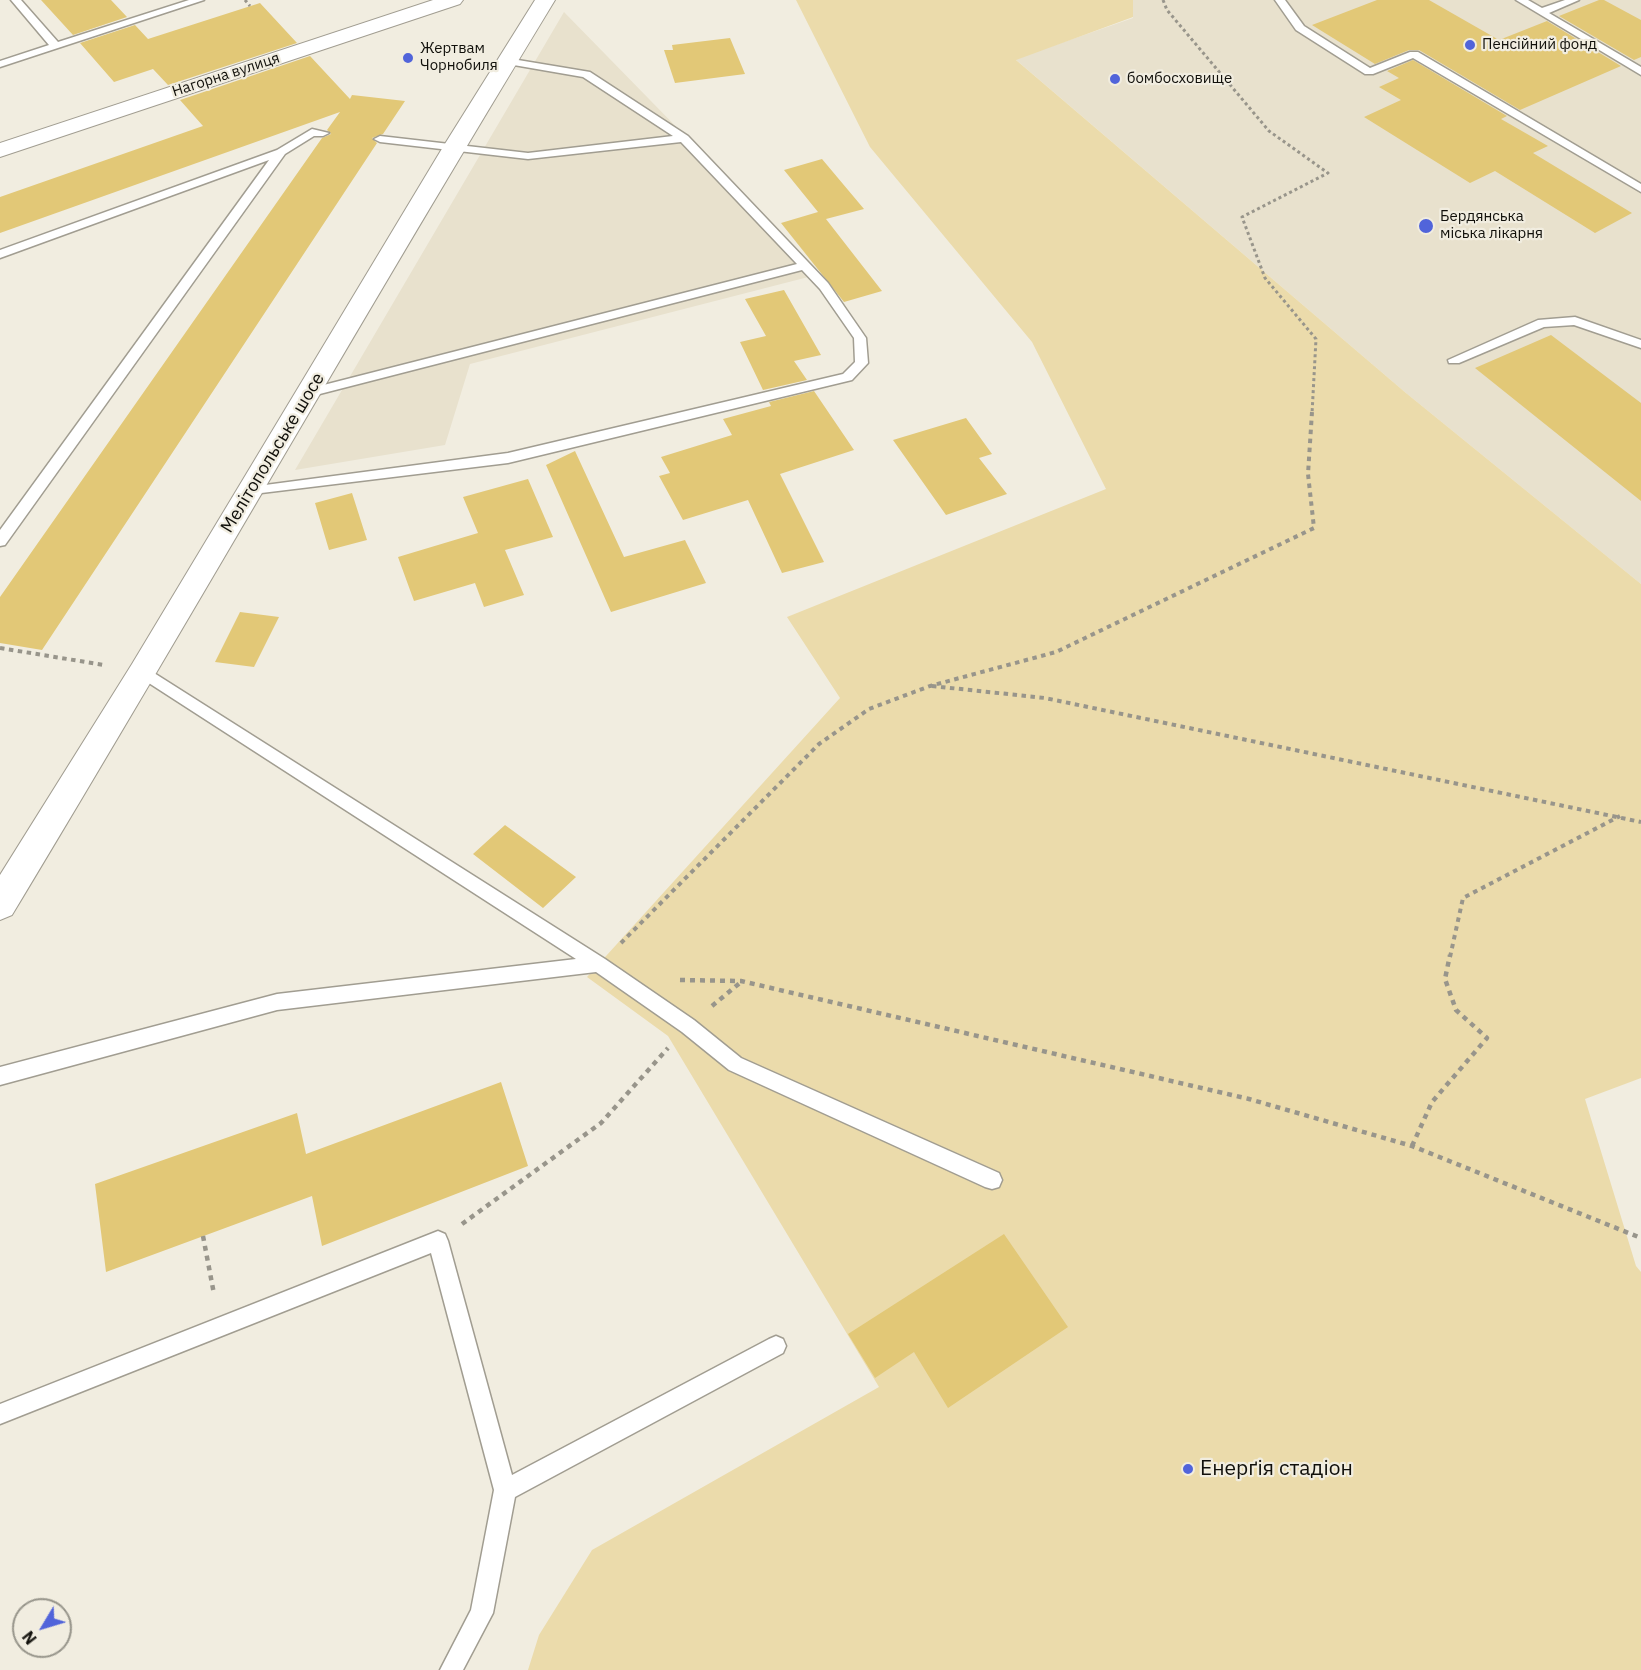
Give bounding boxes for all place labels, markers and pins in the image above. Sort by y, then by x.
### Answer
place label: Пенсійний фонд [1482,36,1597,54]
marker: Пенсійний фонд [1463,38,1477,52]
place label: Жертвам Чорнобиля [420,40,498,75]
marker: Жертвам Чорнобиля [401,51,415,65]
place label: бомбосховище [1127,70,1232,88]
marker: бомбосховище [1108,72,1122,86]
place label: Бердянська міська лікарня [1440,208,1543,243]
marker: Бердянська міська лікарня [1417,217,1435,235]
place label: Енерґія стадіон [1200,1456,1353,1482]
marker: Енерґія стадіон [1181,1462,1195,1476]

